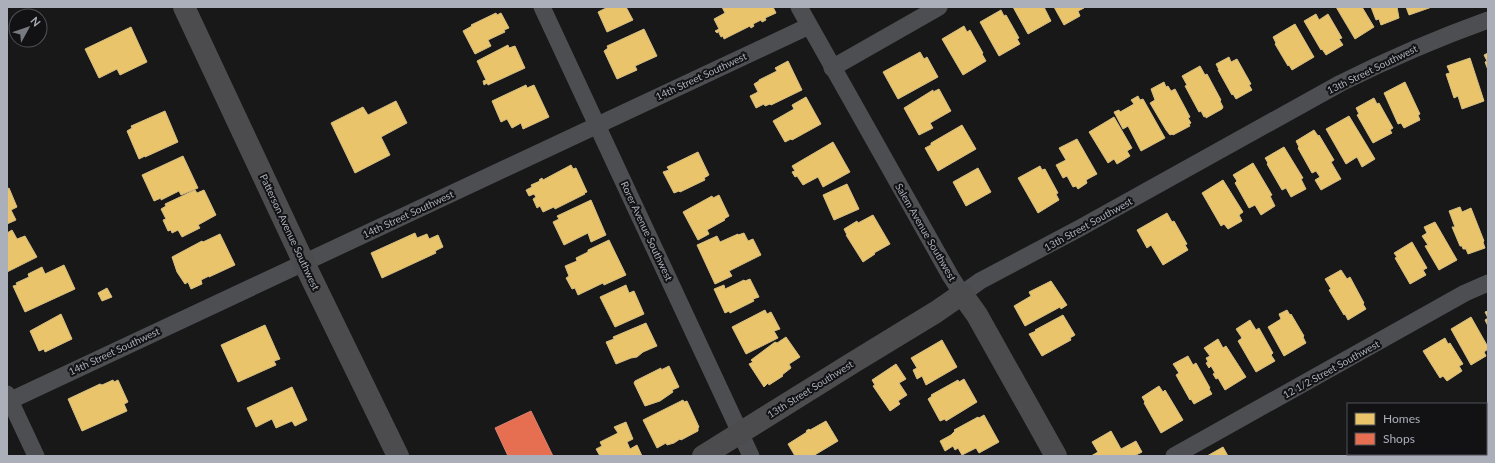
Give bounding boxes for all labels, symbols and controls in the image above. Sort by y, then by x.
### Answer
north arrow [8,8,48,48]
text: N [28,14,44,29]
street label: 13th Street Southwest [1325,42,1419,96]
street label: 14th Street Southwest [654,49,749,102]
street label: Patterson Avenue Southwest [258,172,322,292]
street label: Rorer Avenue Southwest [619,179,676,283]
street label: Salem Avenue Southwest [893,181,959,283]
street label: 14th Street Southwest [361,187,456,240]
street label: 13th Street Southwest [1042,195,1135,253]
street label: 14th Street Southwest [67,324,162,377]
street label: 12 1/2 Street Southwest [1281,337,1382,401]
street label: 13th Street Southwest [765,357,855,420]
legend [1347,403,1487,455]
text: Homes [1383,411,1420,426]
text: Shops [1383,431,1415,446]

